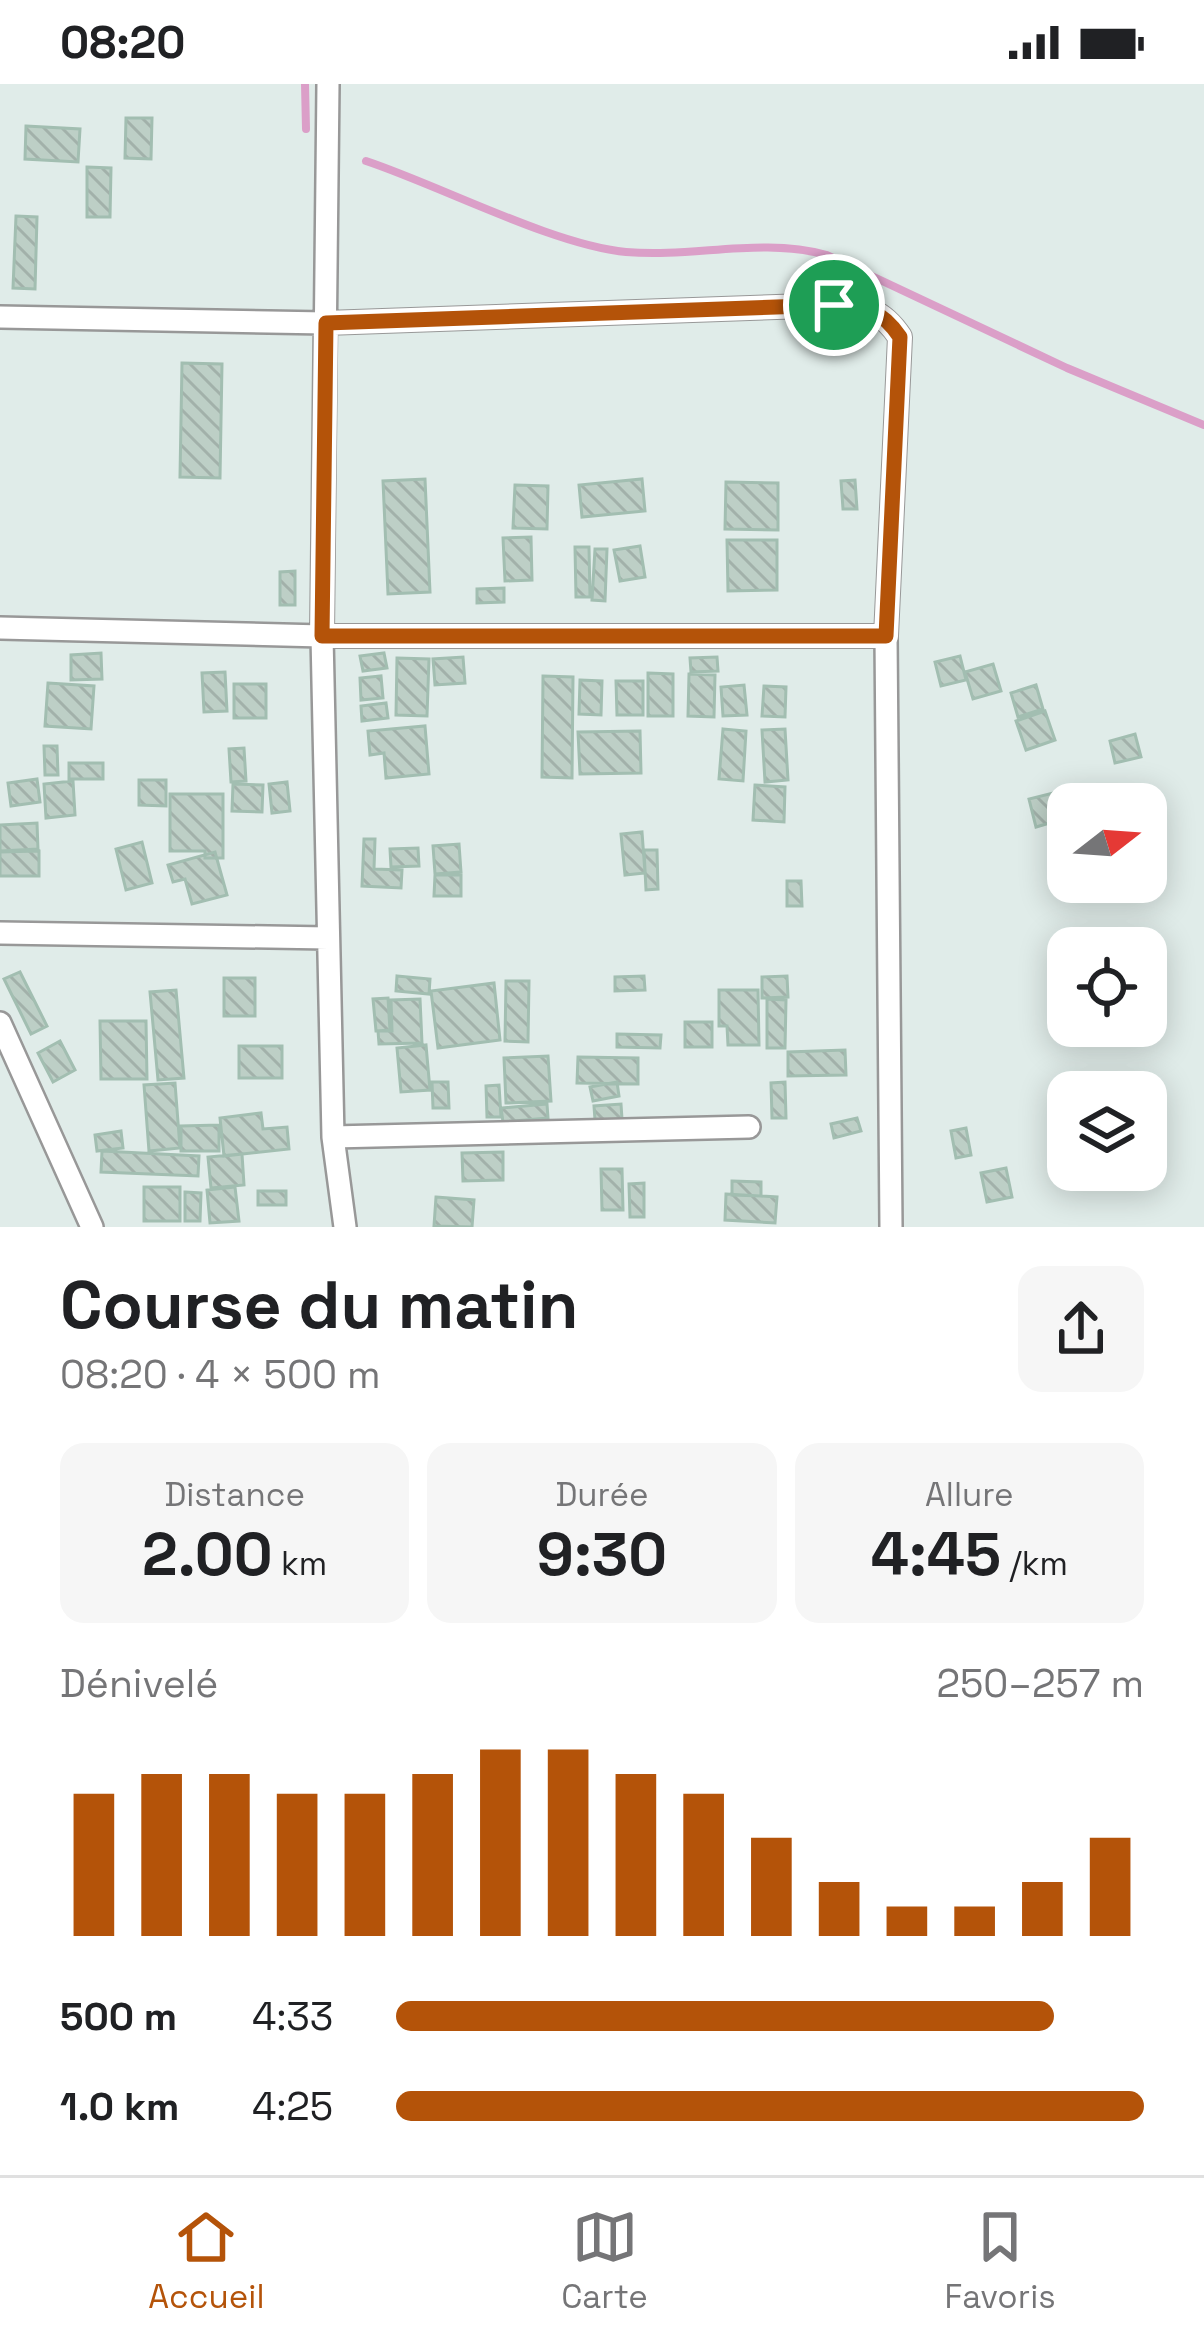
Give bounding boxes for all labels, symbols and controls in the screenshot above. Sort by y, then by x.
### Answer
text: 08:20 [60,14,185,71]
pin [783,254,885,356]
icon: arrive [801,272,867,338]
north arrow [1047,783,1167,903]
map controls [1047,783,1167,1191]
button: locate [1047,927,1167,1047]
button: layers [1047,1071,1167,1191]
text: Course du matin [60,1263,578,1347]
button: share [1018,1266,1144,1392]
text: 08:20 · 4 × 500 m [60,1350,381,1399]
text: Distance [164,1474,305,1516]
text: Durée [555,1474,648,1516]
text: Allure [925,1474,1014,1516]
text: 2.00 [142,1516,273,1593]
text: 9:30 [537,1516,667,1593]
text: 4:45 [871,1516,1001,1593]
text: km [273,1543,327,1585]
text: /km [1001,1543,1068,1585]
text: Dénivelé [60,1659,218,1708]
text: 250–257 m [936,1659,1144,1708]
text: 500 m [60,1992,177,2041]
text: 4:33 [252,1992,333,2041]
text: 1.0 km [60,2082,179,2131]
text: 4:25 [252,2082,333,2131]
tab: Accueil [148,2204,265,2318]
tab: Carte [561,2204,648,2318]
tab: Favoris [945,2204,1056,2318]

